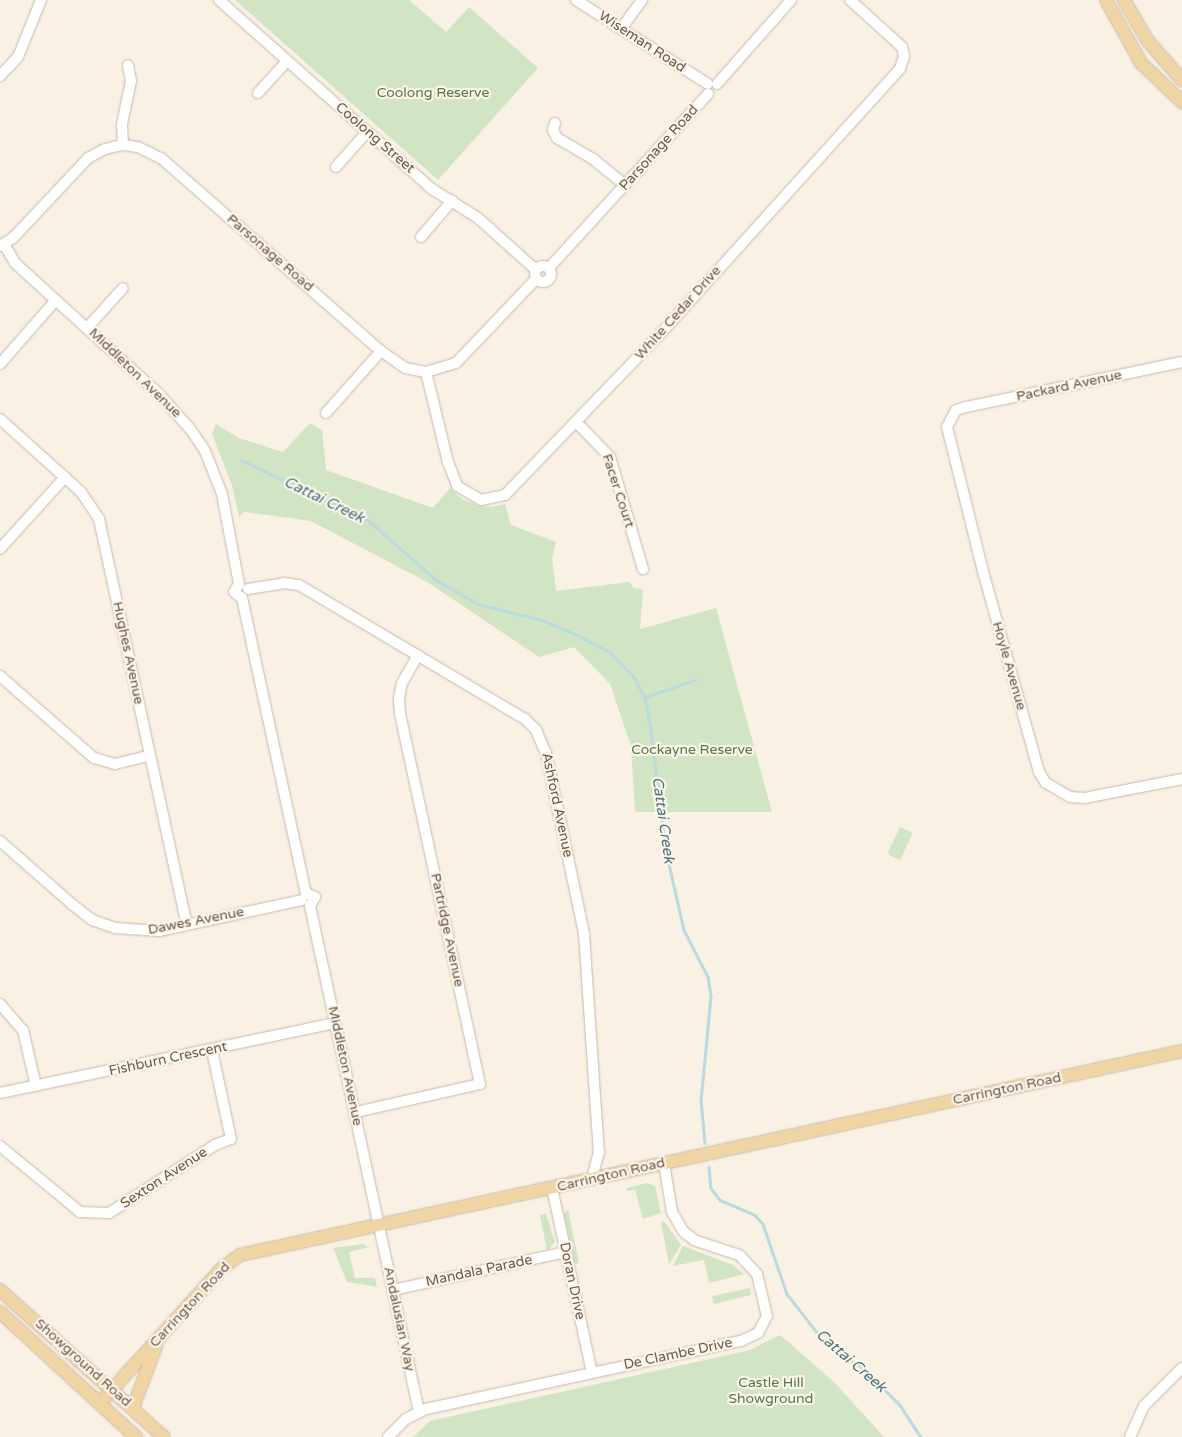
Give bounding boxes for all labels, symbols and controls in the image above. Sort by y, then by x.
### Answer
street label: Wiseman Road [595,8,689,76]
park label: Coolong Reserve [377,85,489,101]
street label: Coolong Street [332,99,418,177]
street label: Parsonage Road [616,102,702,194]
street label: Parsonage Road [223,211,317,295]
street label: White Cedar Drive [631,263,725,363]
street label: Middleton Avenue [85,325,185,421]
street label: Packard Avenue [1015,367,1123,405]
street label: Facer Court [598,452,638,530]
water label: Cattai Creek [281,473,367,527]
street label: Hughes Avenue [109,600,147,706]
street label: Hoyle Avenue [988,620,1030,712]
park label: Cockayne Reserve [631,742,753,758]
street label: Ashford Avenue [538,751,576,859]
water label: Cattai Creek [648,776,678,864]
street label: Partridge Avenue [427,872,467,988]
street label: Dawes Avenue [147,903,245,939]
street label: Middleton Avenue [324,1005,366,1127]
street label: Fishburn Crescent [107,1038,229,1080]
street label: Carrington Road [951,1069,1063,1109]
street label: Sexton Avenue [117,1144,211,1212]
street label: Carrington Road [555,1154,667,1196]
street label: Doran Drive [556,1241,588,1321]
street label: Mandala Parade [424,1252,534,1290]
street label: Carrington Road [146,1259,234,1351]
street label: Andalusian Way [380,1265,418,1373]
street label: Showground Road [31,1315,135,1411]
water label: Cattai Creek [812,1326,890,1396]
street label: De Clambe Drive [622,1334,734,1374]
park label: Castle Hill Showground [729,1375,813,1408]

